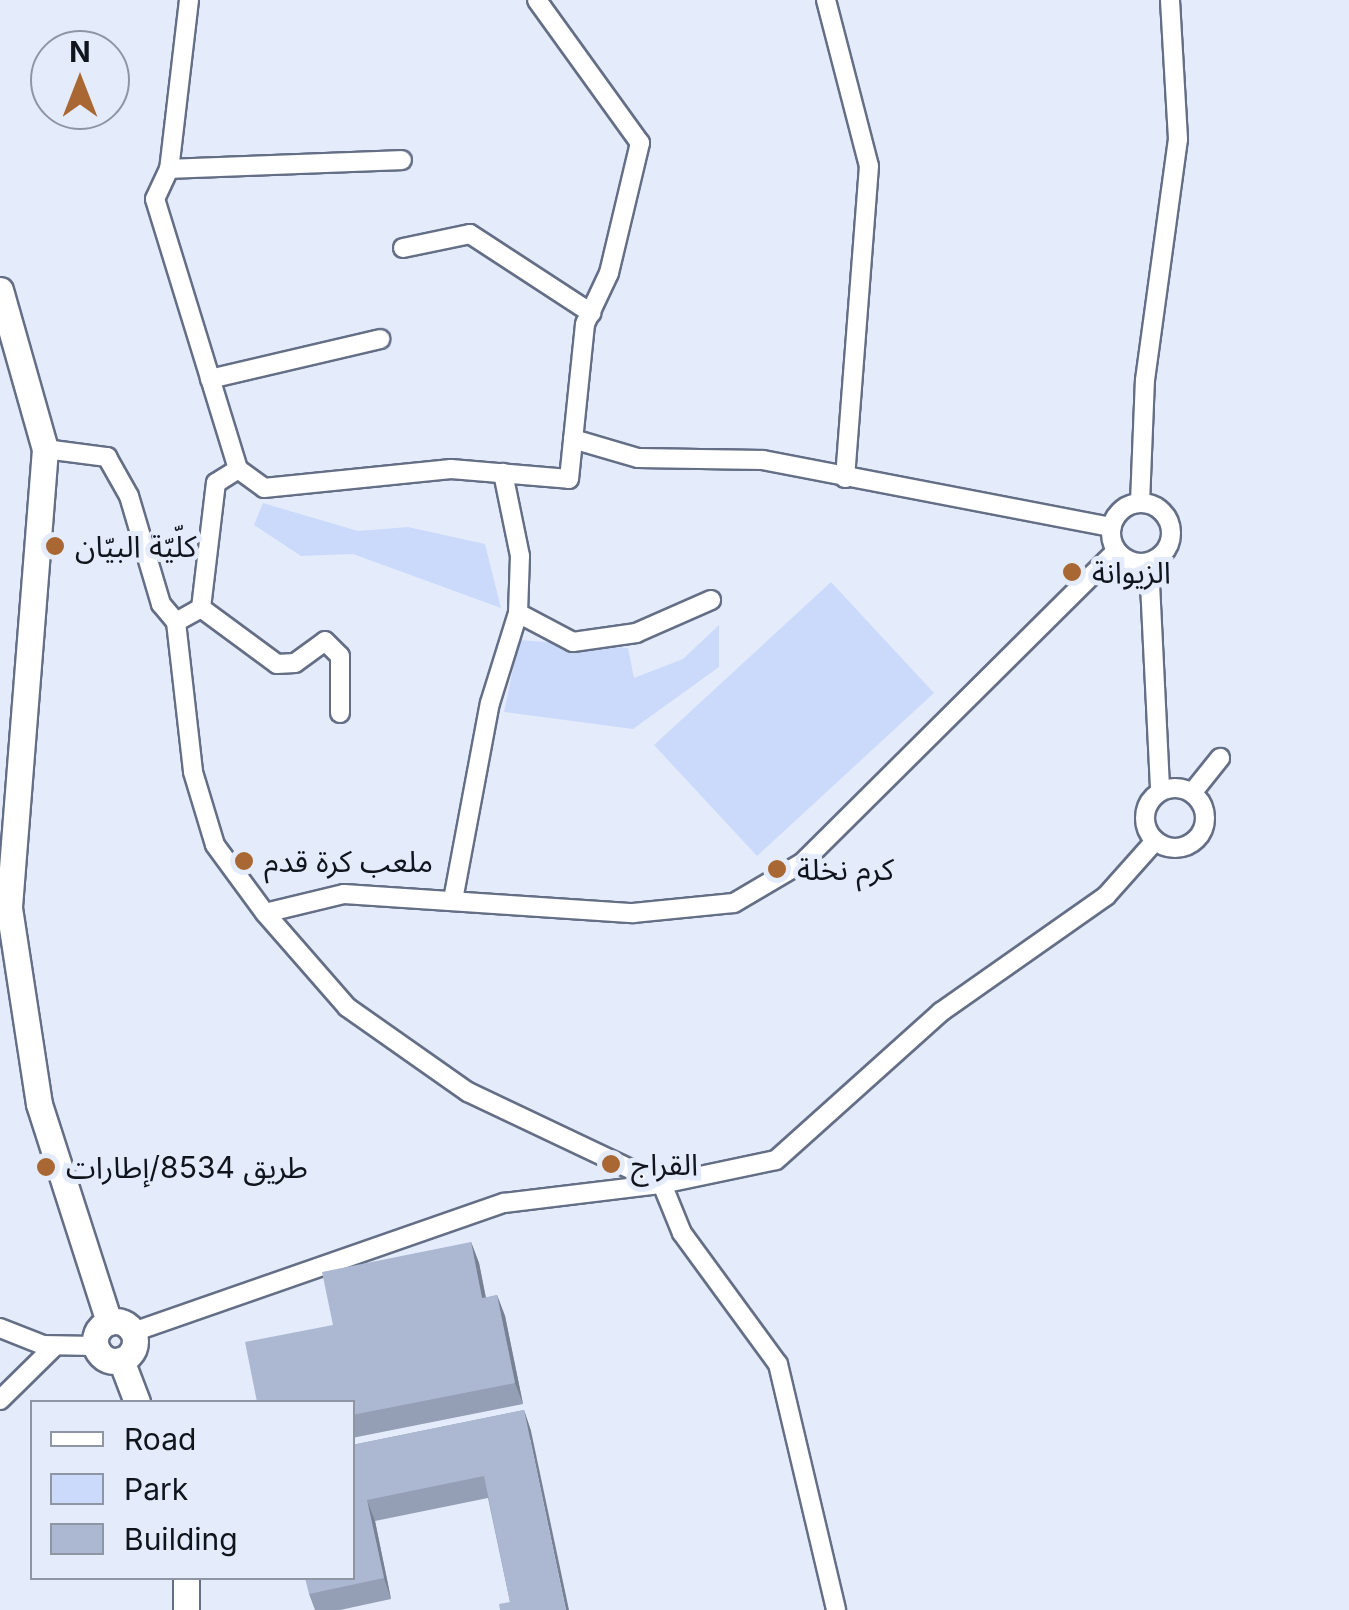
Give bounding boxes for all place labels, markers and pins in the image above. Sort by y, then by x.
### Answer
place label: كلّيّة البيّان [75,528,196,564]
marker: كلّيّة البيّان [44,535,66,557]
place label: الزيوانة [1092,554,1171,590]
marker: الزيوانة [1061,561,1083,583]
place label: ملعب كرة قدم [264,843,433,879]
marker: ملعب كرة قدم [233,850,255,872]
place label: كرم نخلة [797,851,894,887]
marker: كرم نخلة [766,858,788,880]
place label: القراج [631,1146,698,1182]
place label: طريق 8534/إطارات [66,1149,308,1185]
marker: القراج [600,1153,622,1175]
marker: طريق 8534/إطارات [35,1156,57,1178]

